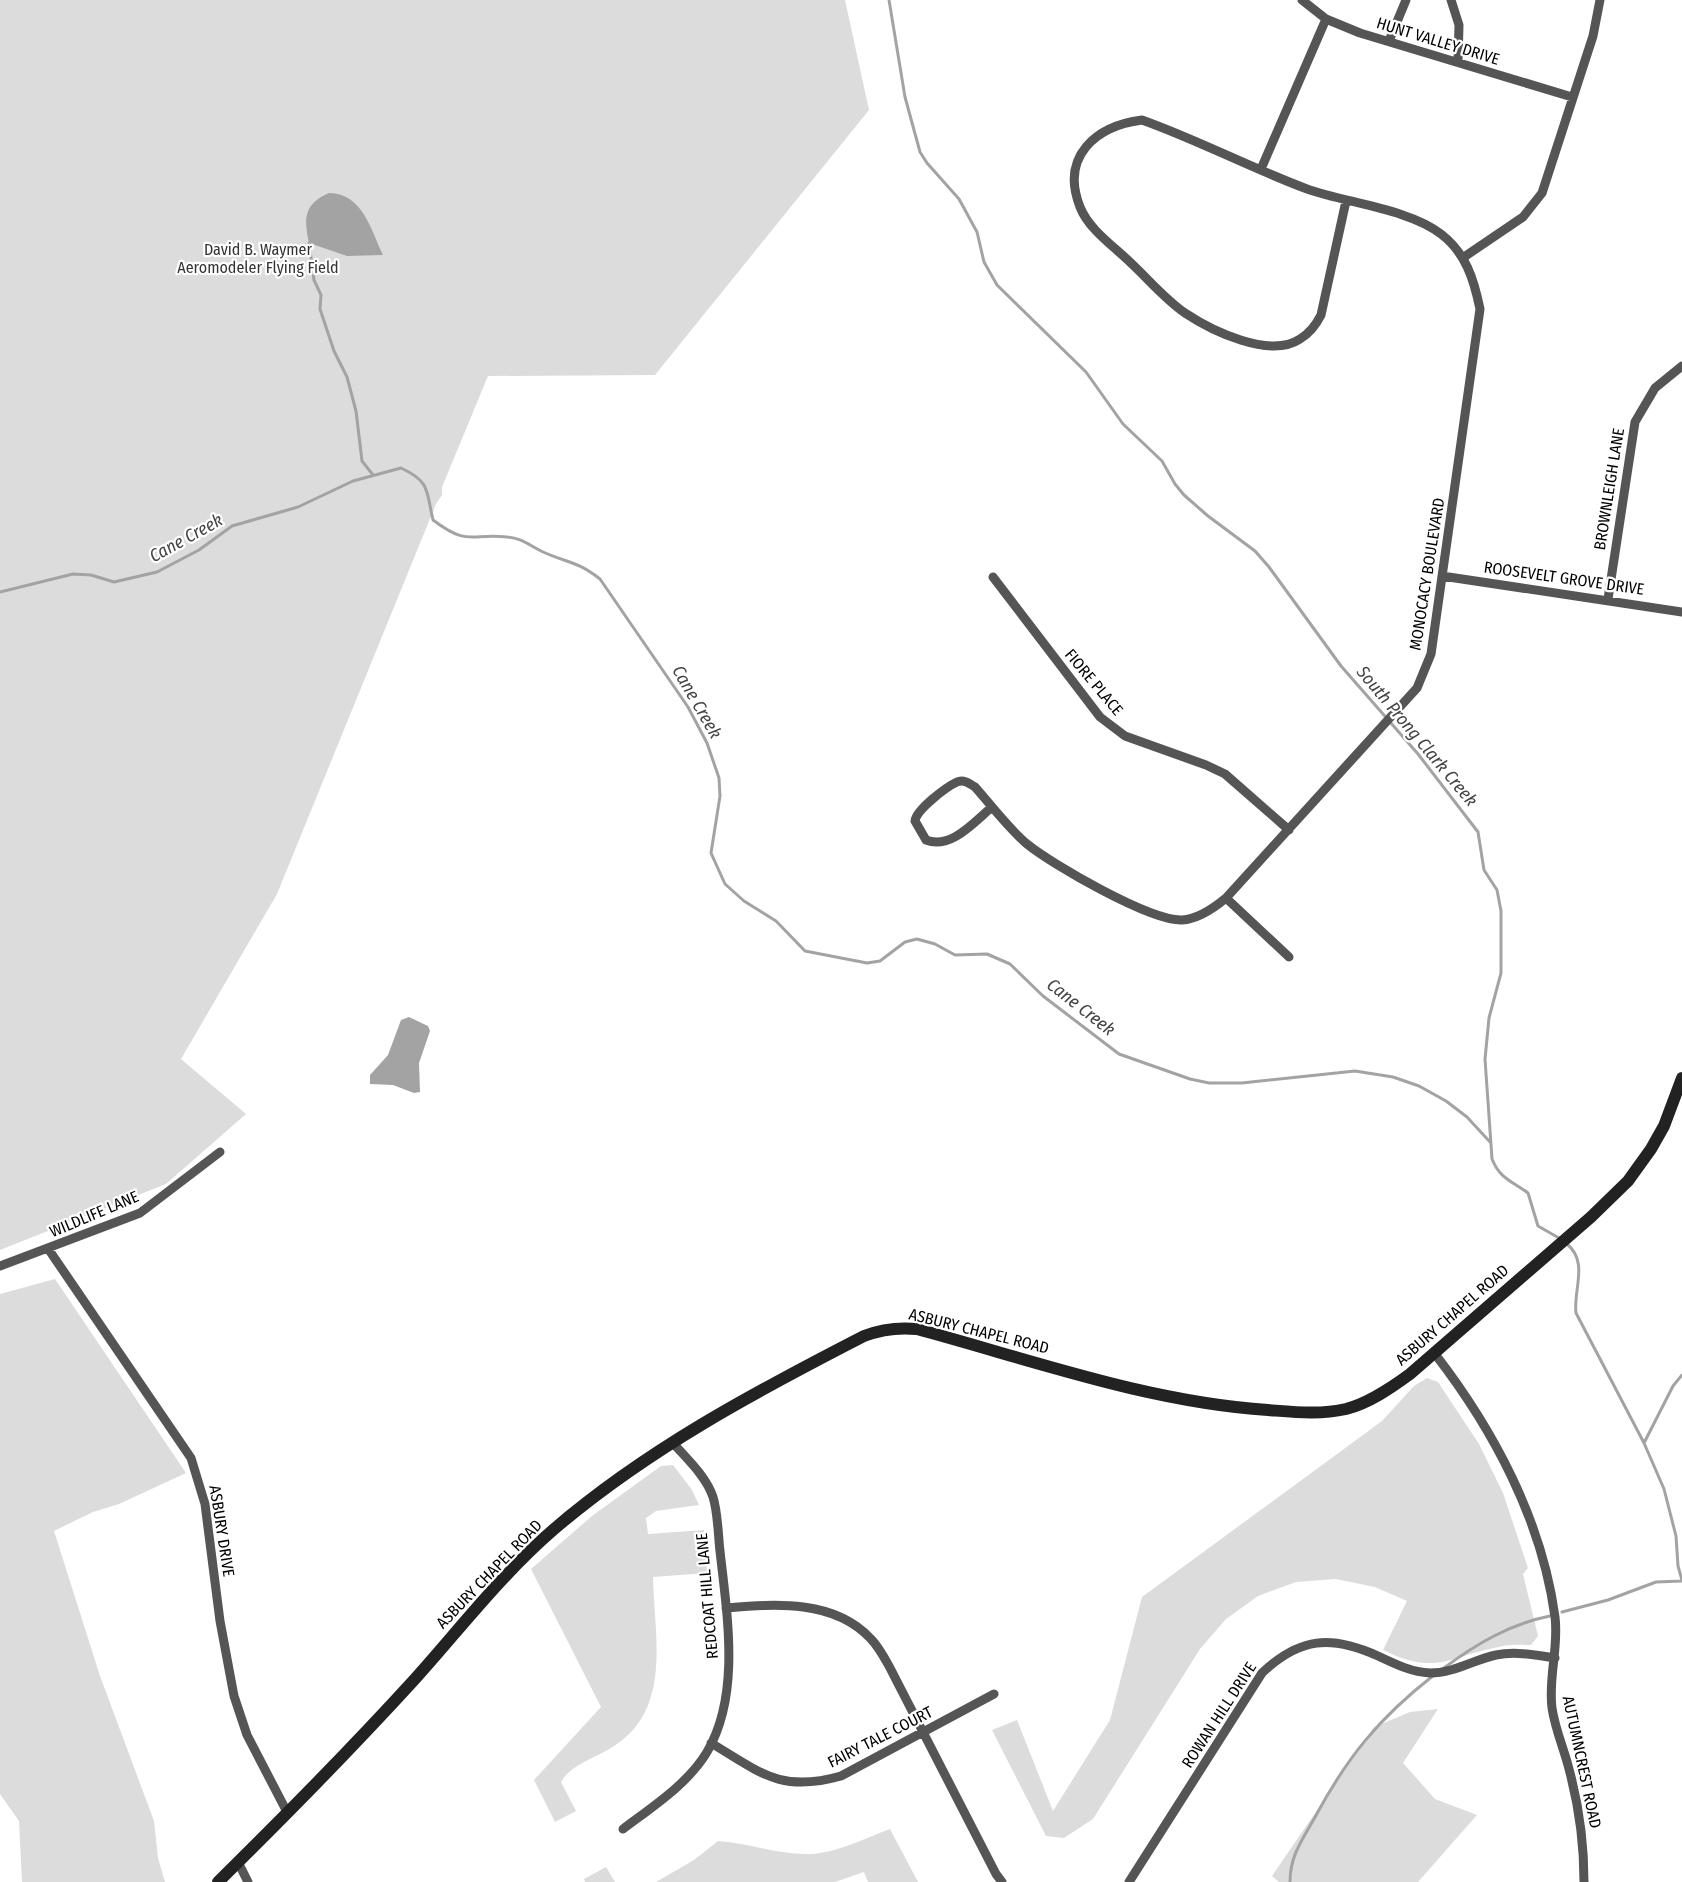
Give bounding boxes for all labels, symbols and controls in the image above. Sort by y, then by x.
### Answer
street label: HUNT VALLEY DRIVE [1374,13,1502,69]
park label: David B. Waymer Aeromodeler Flying Field [177,240,339,277]
street label: BROWNLEIGH LANE [1590,427,1628,551]
street label: MONOCACY BOULEVARD [1406,496,1448,652]
water label: Cane Creek [145,509,227,567]
street label: ROOSEVELT GROVE DRIVE [1483,557,1645,599]
street label: FIORE PLACE [1061,645,1127,719]
water label: South Prong Clark Creek [1351,661,1482,811]
water label: Cane Creek [667,662,727,742]
water label: Cane Creek [1042,974,1120,1041]
street label: WILDLIFE LANE [47,1187,141,1241]
street label: ASBURY CHAPEL ROAD [1392,1261,1512,1369]
street label: ASBURY CHAPEL ROAD [907,1304,1051,1358]
street label: ASBURY DRIVE [205,1484,239,1578]
street label: ASBURY CHAPEL ROAD [432,1516,546,1632]
street label: REDCOAT HILL LANE [692,1532,722,1660]
street label: ROWAN HILL DRIVE [1178,1659,1260,1771]
street label: AUTUMNCREST ROAD [1559,1694,1605,1830]
street label: FAIRY TALE COURT [824,1702,936,1772]

